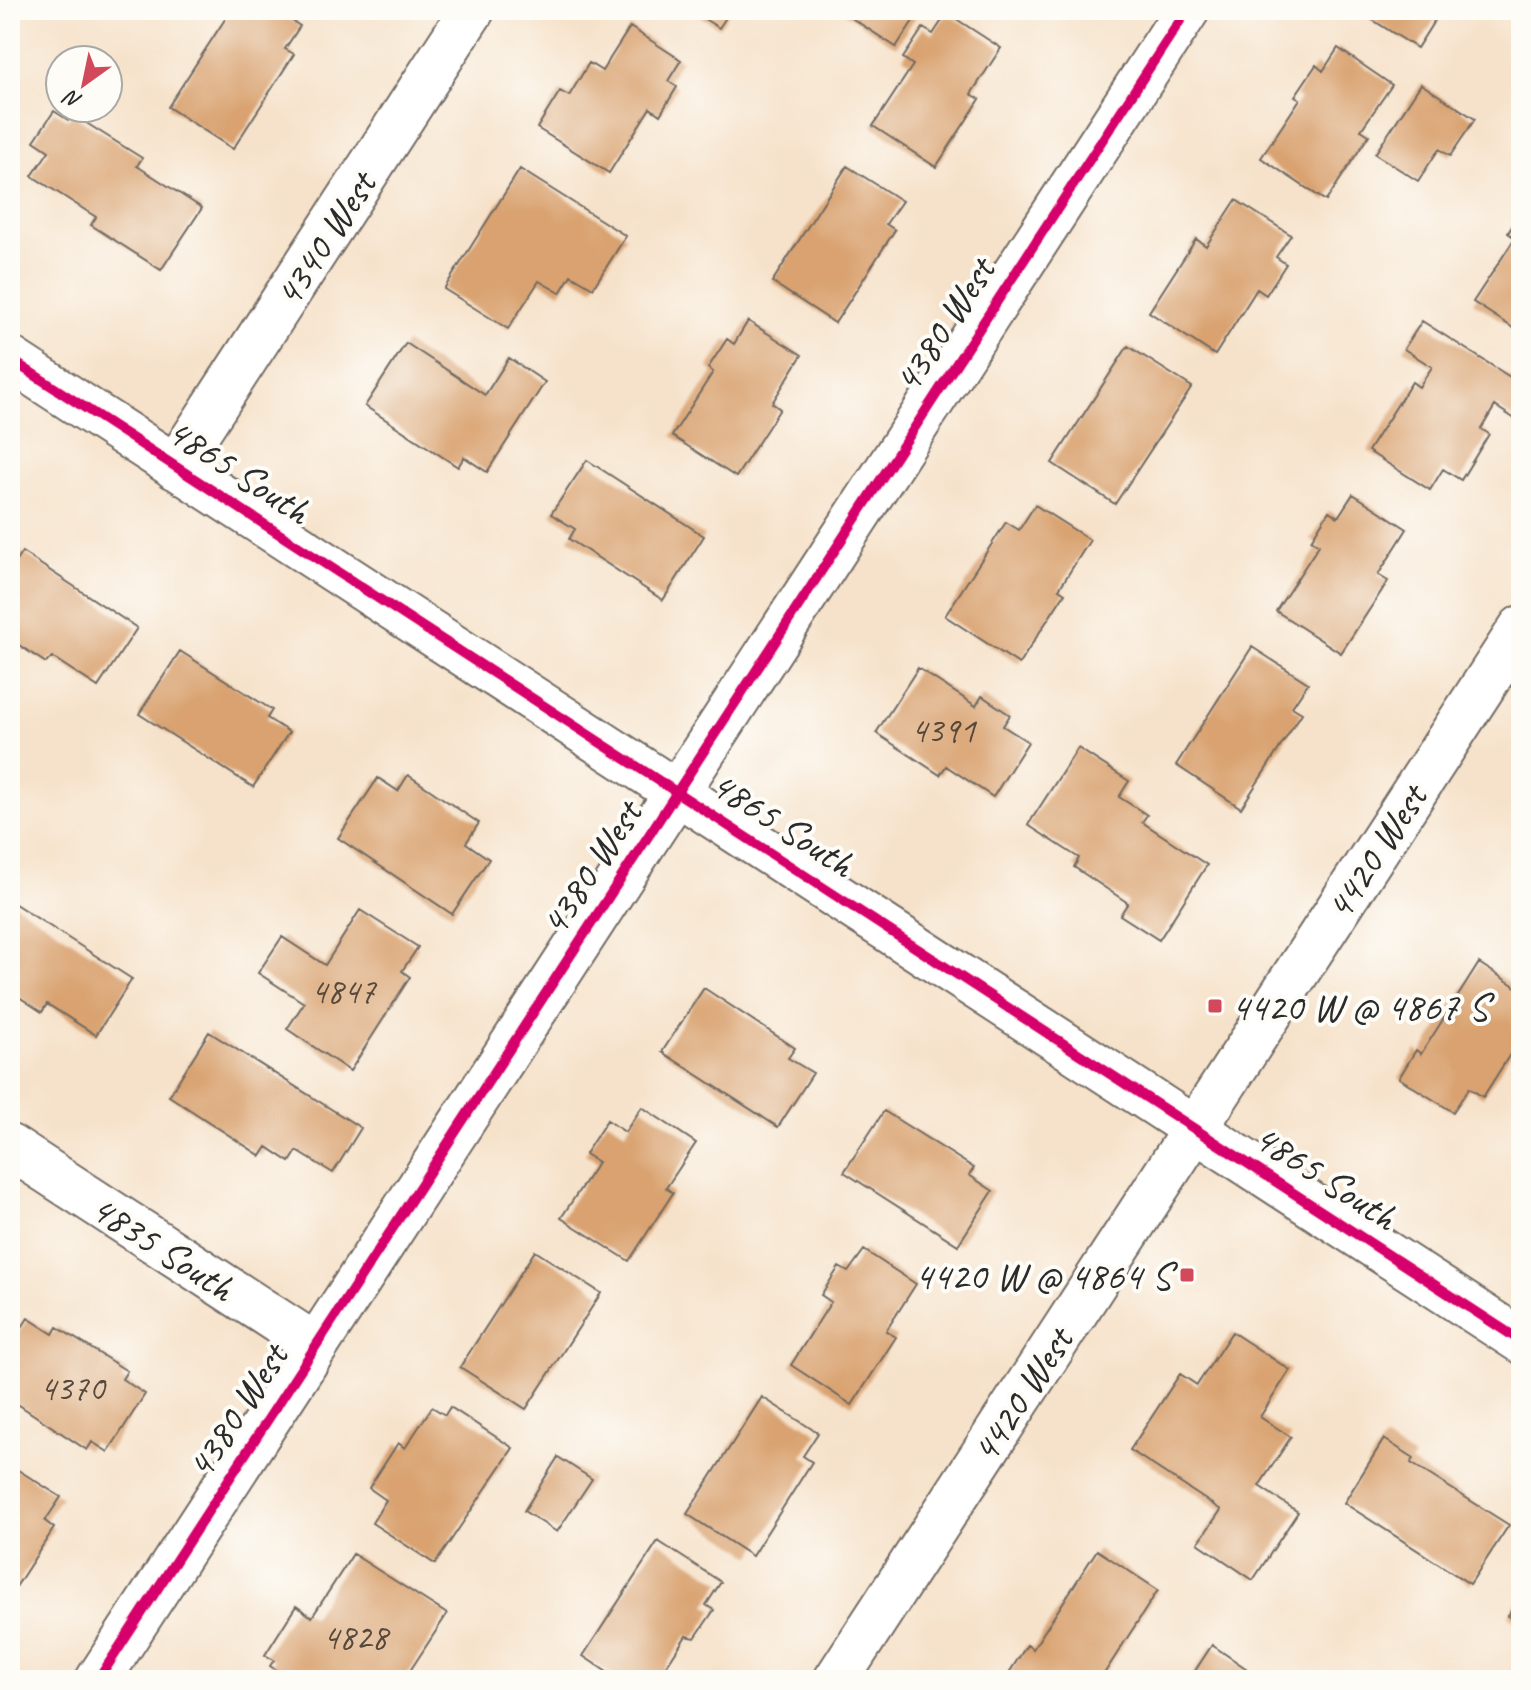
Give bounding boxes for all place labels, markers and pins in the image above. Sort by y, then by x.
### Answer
place label: 4420 W @ 4867 S [1231,982,1495,1032]
marker: 4420 W @ 4867 S [1206,997,1224,1015]
place label: 4420 W @ 4864 S [914,1251,1179,1301]
marker: 4420 W @ 4864 S [1178,1266,1196,1284]

